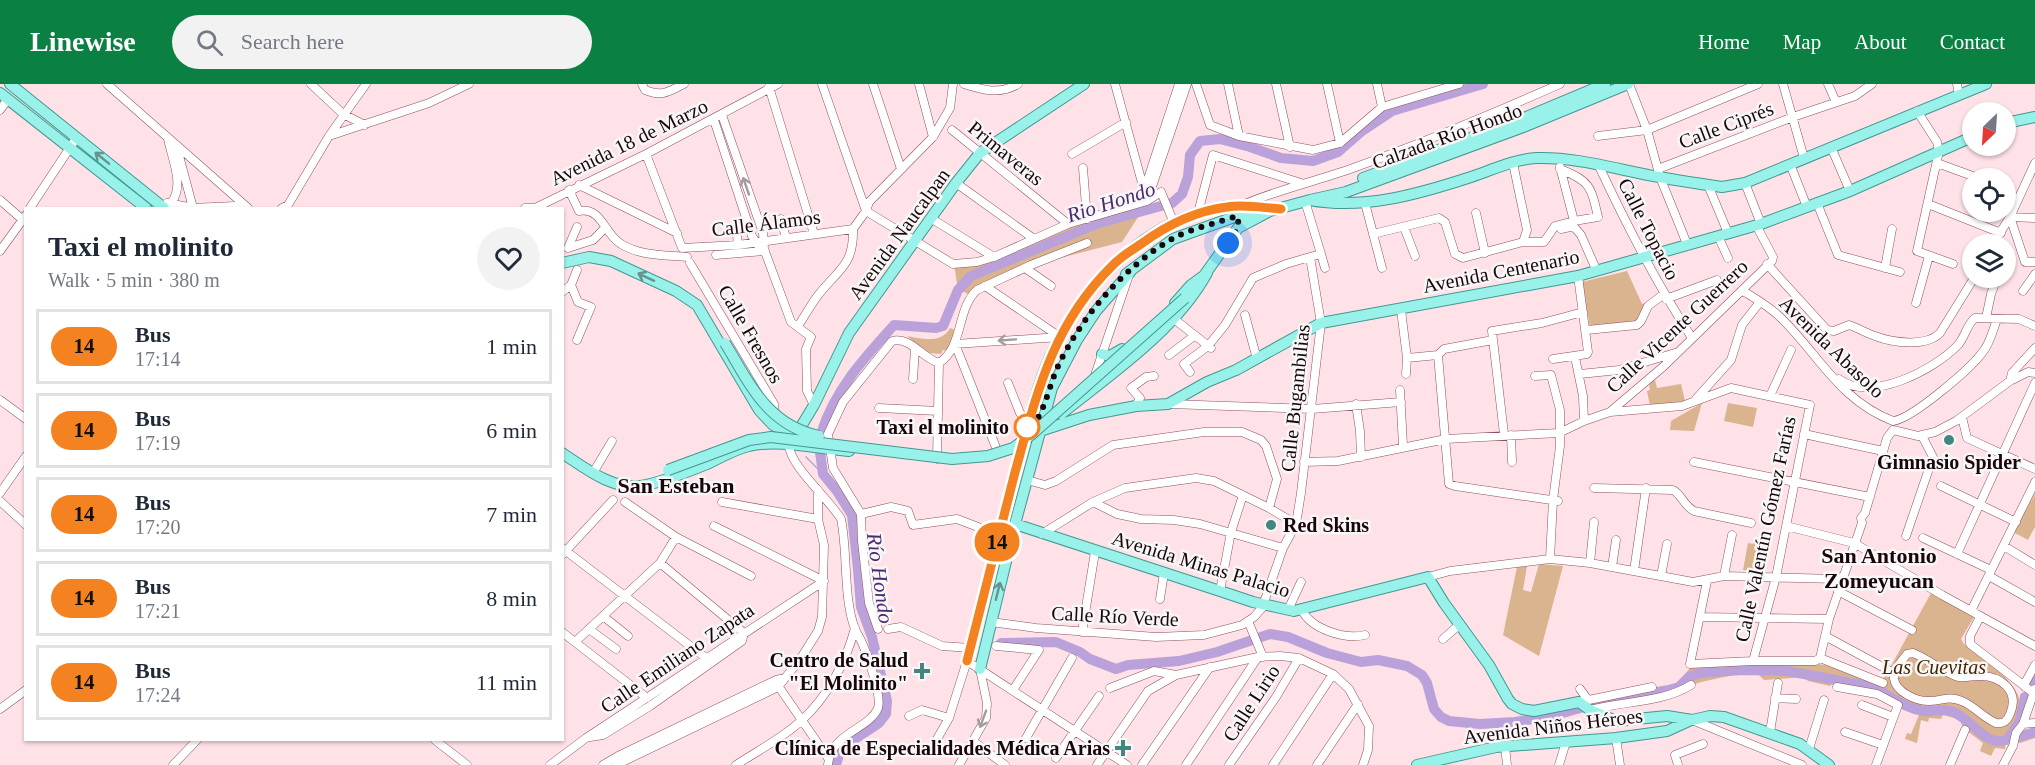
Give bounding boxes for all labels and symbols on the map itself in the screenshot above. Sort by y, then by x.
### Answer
street label: Avenida 18 de Marzo [547,94,711,190]
street label: Calle Ciprés [1676,97,1777,154]
street label: Calzada Río Hondo [1369,99,1525,173]
north arrow [1962,102,2016,156]
street label: Primaveras [964,116,1048,190]
one-way arrow [95,152,111,165]
street label: Avenida Naucalpan [844,164,955,304]
street label: Calle Topacio [1613,175,1684,284]
water label: Rio Hondo [1063,176,1158,228]
one-way arrow [740,177,751,196]
street label: Calle Álamos [710,205,822,241]
your location [1213,228,1243,258]
street label: Avenida Centenario [1421,245,1581,297]
street label: Calle Vicente Guerrero [1602,255,1752,397]
one-way arrow [637,270,655,282]
street label: Calle Fresnos [714,281,788,387]
street label: Avenida Abasolo [1775,292,1889,402]
street label: Calle Bugambilias [1276,323,1315,473]
one-way arrow [998,335,1018,346]
marker: Taxi el molinito [1014,414,1040,440]
street label: Calle Valentín Gómez Farías [1730,414,1800,644]
place label: Taxi el molinito [876,416,1009,438]
marker: Gimnasio Spider [1942,433,1956,447]
place label: Gimnasio Spider [1877,451,2021,474]
district label: San Esteban [618,473,734,498]
place label: Red Skins [1283,514,1369,536]
marker: Red Skins [1264,518,1278,532]
line badge: 14 [970,522,1024,562]
street label: Avenida Minas Palacio [1109,526,1293,602]
water label: Río Hondo [862,530,898,625]
district label: San Antonio Zomeyucan [1821,543,1937,593]
one-way arrow [993,582,1005,601]
street label: Calle Emiliano Zapata [596,599,758,718]
street label: Calle Río Verde [1051,602,1179,630]
place label: Centro de Salud "El Molinito" [769,649,908,694]
park label: Las Cuevitas [1881,656,1986,678]
street label: Calle Lirio [1218,660,1284,746]
marker: Centro de Salud "El Molinito" [913,662,931,680]
street label: Avenida Niños Héroes [1462,704,1644,748]
one-way arrow [977,710,988,728]
place label: Clínica de Especialidades Médica Arias [774,737,1110,760]
marker: Clínica de Especialidades Médica Arias [1114,739,1132,757]

